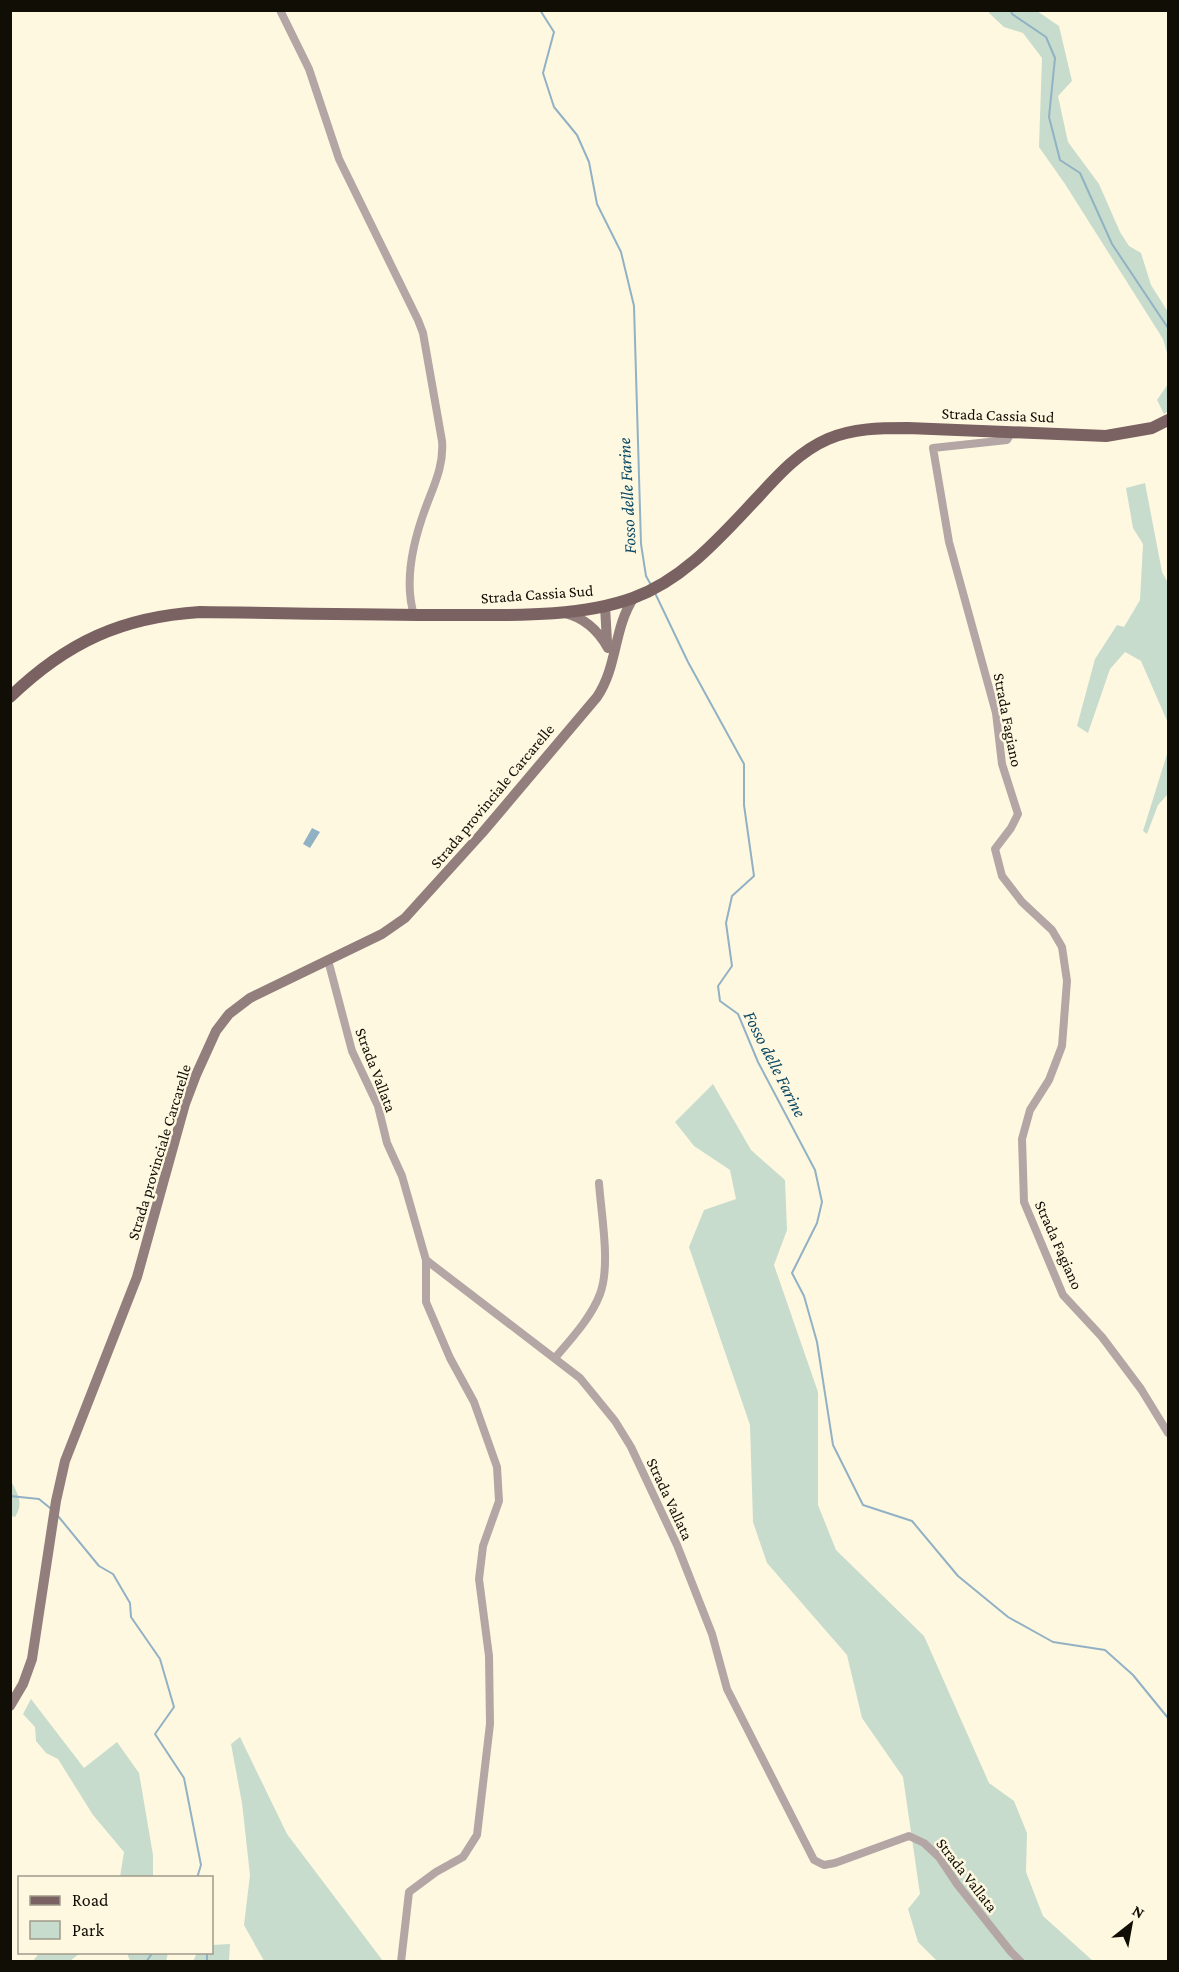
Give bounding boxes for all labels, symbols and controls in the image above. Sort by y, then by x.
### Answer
street label: Strada Cassia Sud [941,405,1055,425]
water label: Fosso delle Farine [614,437,640,555]
street label: Strada Cassia Sud [480,582,594,606]
street label: Strada Fagiano [990,672,1025,769]
street label: Strada provinciale Carcarelle [427,721,558,872]
water label: Fosso delle Farine [740,1008,810,1121]
street label: Strada Vallata [352,1026,400,1115]
street label: Strada provinciale Carcarelle [124,1062,195,1242]
street label: Strada Fagiano [1031,1198,1086,1292]
street label: Strada Vallata [644,1455,697,1543]
street label: Strada Vallata [933,1835,1001,1916]
legend [18,1876,213,1954]
text: Road [72,1890,109,1910]
north arrow [1101,1894,1161,1954]
text: N [1129,1901,1148,1922]
text: Park [72,1920,104,1940]

